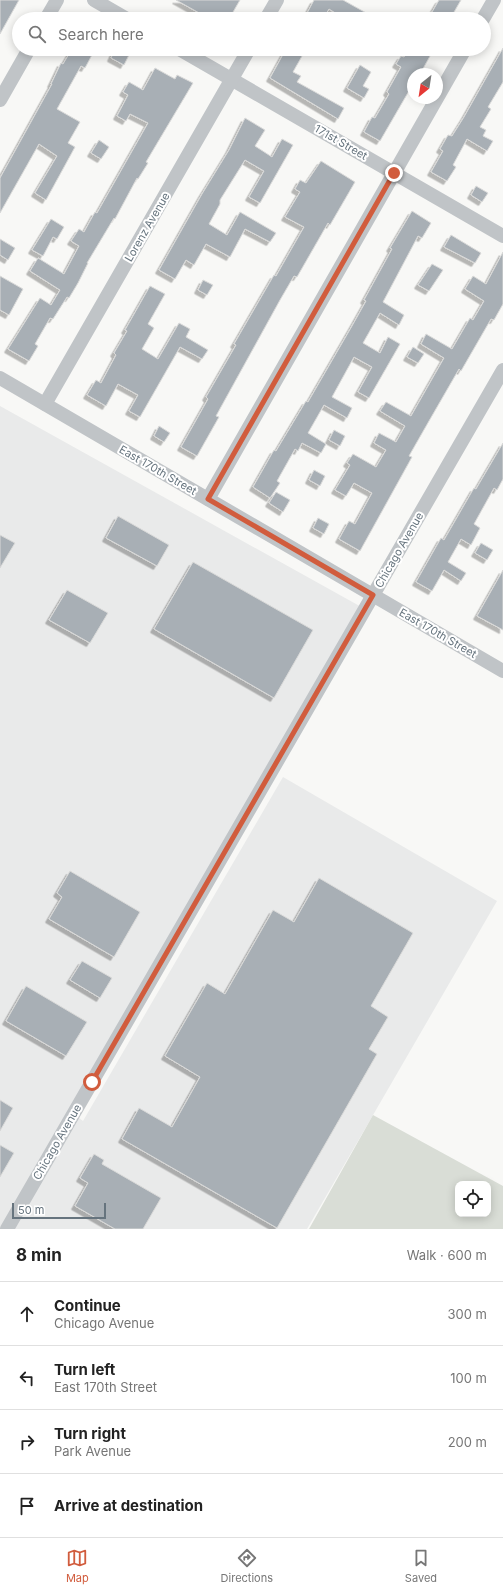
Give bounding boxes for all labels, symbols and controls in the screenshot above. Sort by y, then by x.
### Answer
search box [12,12,491,56]
icon: search [26,23,48,45]
text: Search here [58,25,144,44]
north arrow [407,68,443,104]
street label: 171st Street [312,121,370,163]
route end [385,164,403,182]
street label: Lorenz Avenue [122,190,172,264]
street label: East 170th Street [117,442,200,498]
street label: Chicago Avenue [372,510,426,590]
street label: East 170th Street [397,605,480,661]
route start [83,1073,101,1091]
street label: Chicago Avenue [30,1102,84,1182]
map controls [455,1181,491,1217]
button: locate [455,1181,491,1217]
scale bar [12,1201,106,1220]
text: 50 m [18,1203,44,1217]
text: 8 min [16,1245,62,1265]
text: Walk · 600 m [407,1247,487,1263]
text: Continue [54,1296,121,1315]
icon: ahead [16,1303,38,1325]
text: 300 m [448,1306,487,1322]
text: Chicago Avenue [54,1315,154,1331]
text: Turn left [54,1360,115,1379]
icon: left [16,1367,38,1389]
text: 100 m [450,1370,487,1386]
text: East 170th Street [54,1379,157,1395]
text: Turn right [54,1424,126,1443]
icon: right [16,1431,38,1453]
text: 200 m [448,1434,487,1450]
text: Park Avenue [54,1443,131,1459]
icon: arrive [16,1495,38,1517]
text: Arrive at destination [54,1496,203,1515]
tab: Map [66,1547,89,1585]
tab: Directions [221,1547,273,1585]
tab: Saved [405,1547,437,1585]

